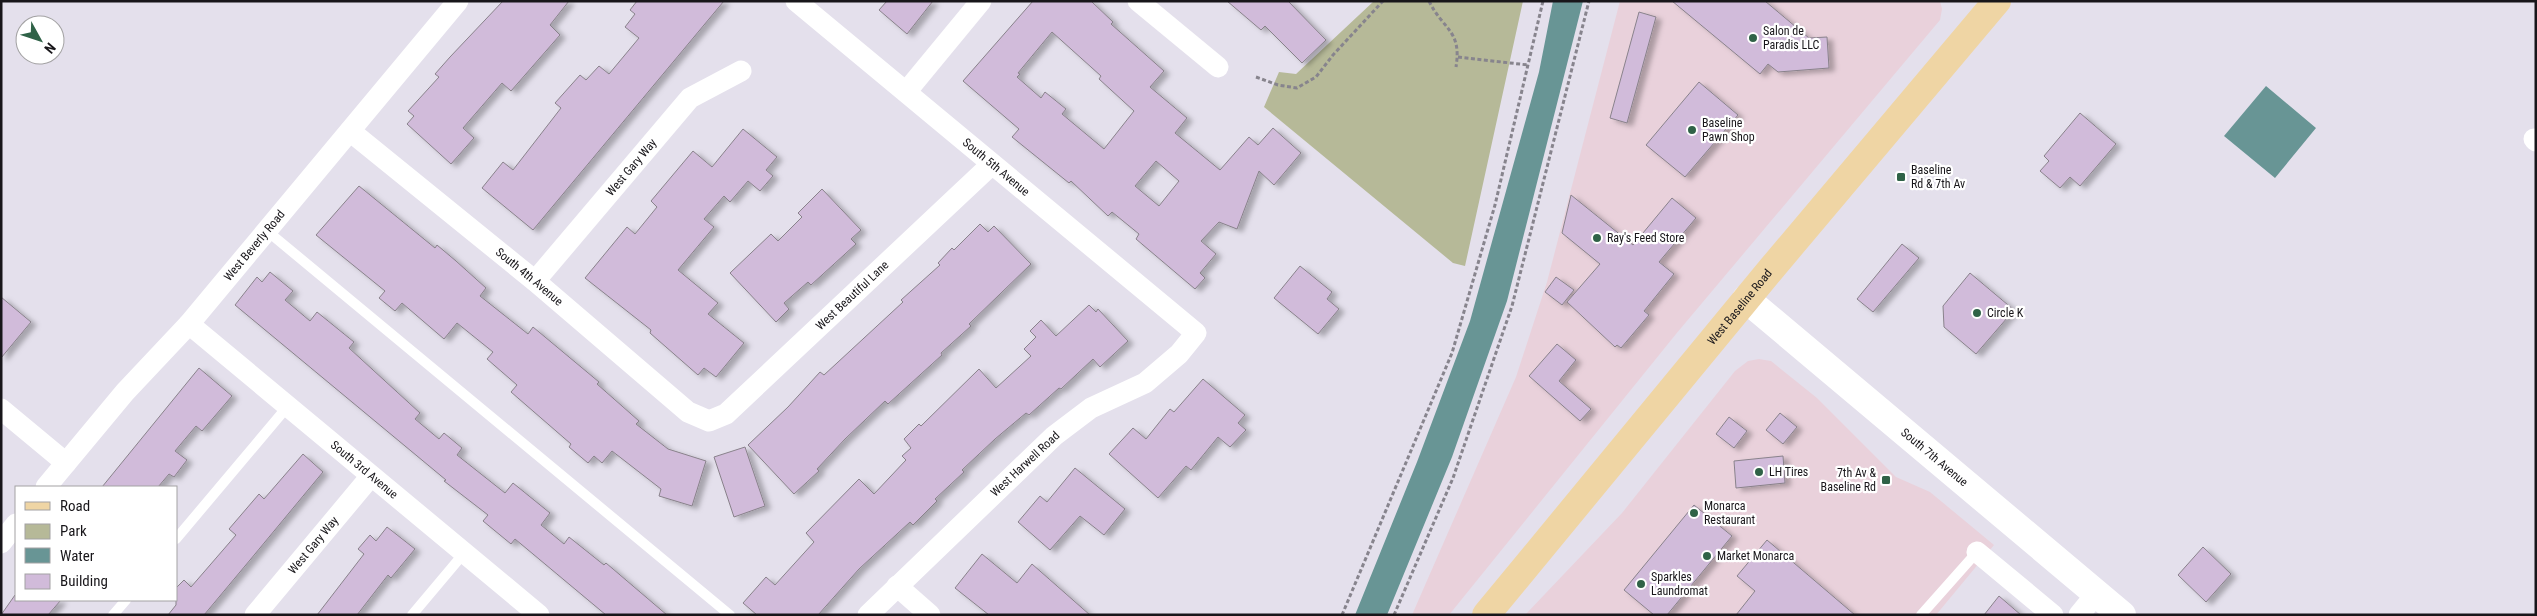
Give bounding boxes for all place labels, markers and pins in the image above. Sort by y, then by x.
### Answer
place label: Salon de Paradis LLC [1763,24,1819,52]
marker: Salon de Paradis LLC [1747,32,1759,44]
place label: Baseline Pawn Shop [1702,116,1755,144]
marker: Baseline Pawn Shop [1686,124,1698,136]
place label: Baseline Rd & 7th Av [1911,163,1965,191]
marker: Baseline Rd & 7th Av [1895,171,1907,183]
place label: Ray's Feed Store [1607,231,1685,245]
marker: Ray's Feed Store [1591,232,1603,244]
place label: Circle K [1987,306,2024,320]
marker: Circle K [1971,307,1983,319]
place label: LH Tires [1769,465,1808,479]
marker: LH Tires [1753,466,1765,478]
place label: 7th Av & Baseline Rd [1821,466,1876,494]
marker: 7th Av & Baseline Rd [1880,474,1892,486]
place label: Monarca Restaurant [1704,499,1756,527]
marker: Monarca Restaurant [1688,507,1700,519]
place label: Market Monarca [1717,549,1794,563]
marker: Market Monarca [1701,550,1713,562]
place label: Sparkles Laundromat [1651,570,1708,598]
marker: Sparkles Laundromat [1635,578,1647,590]

